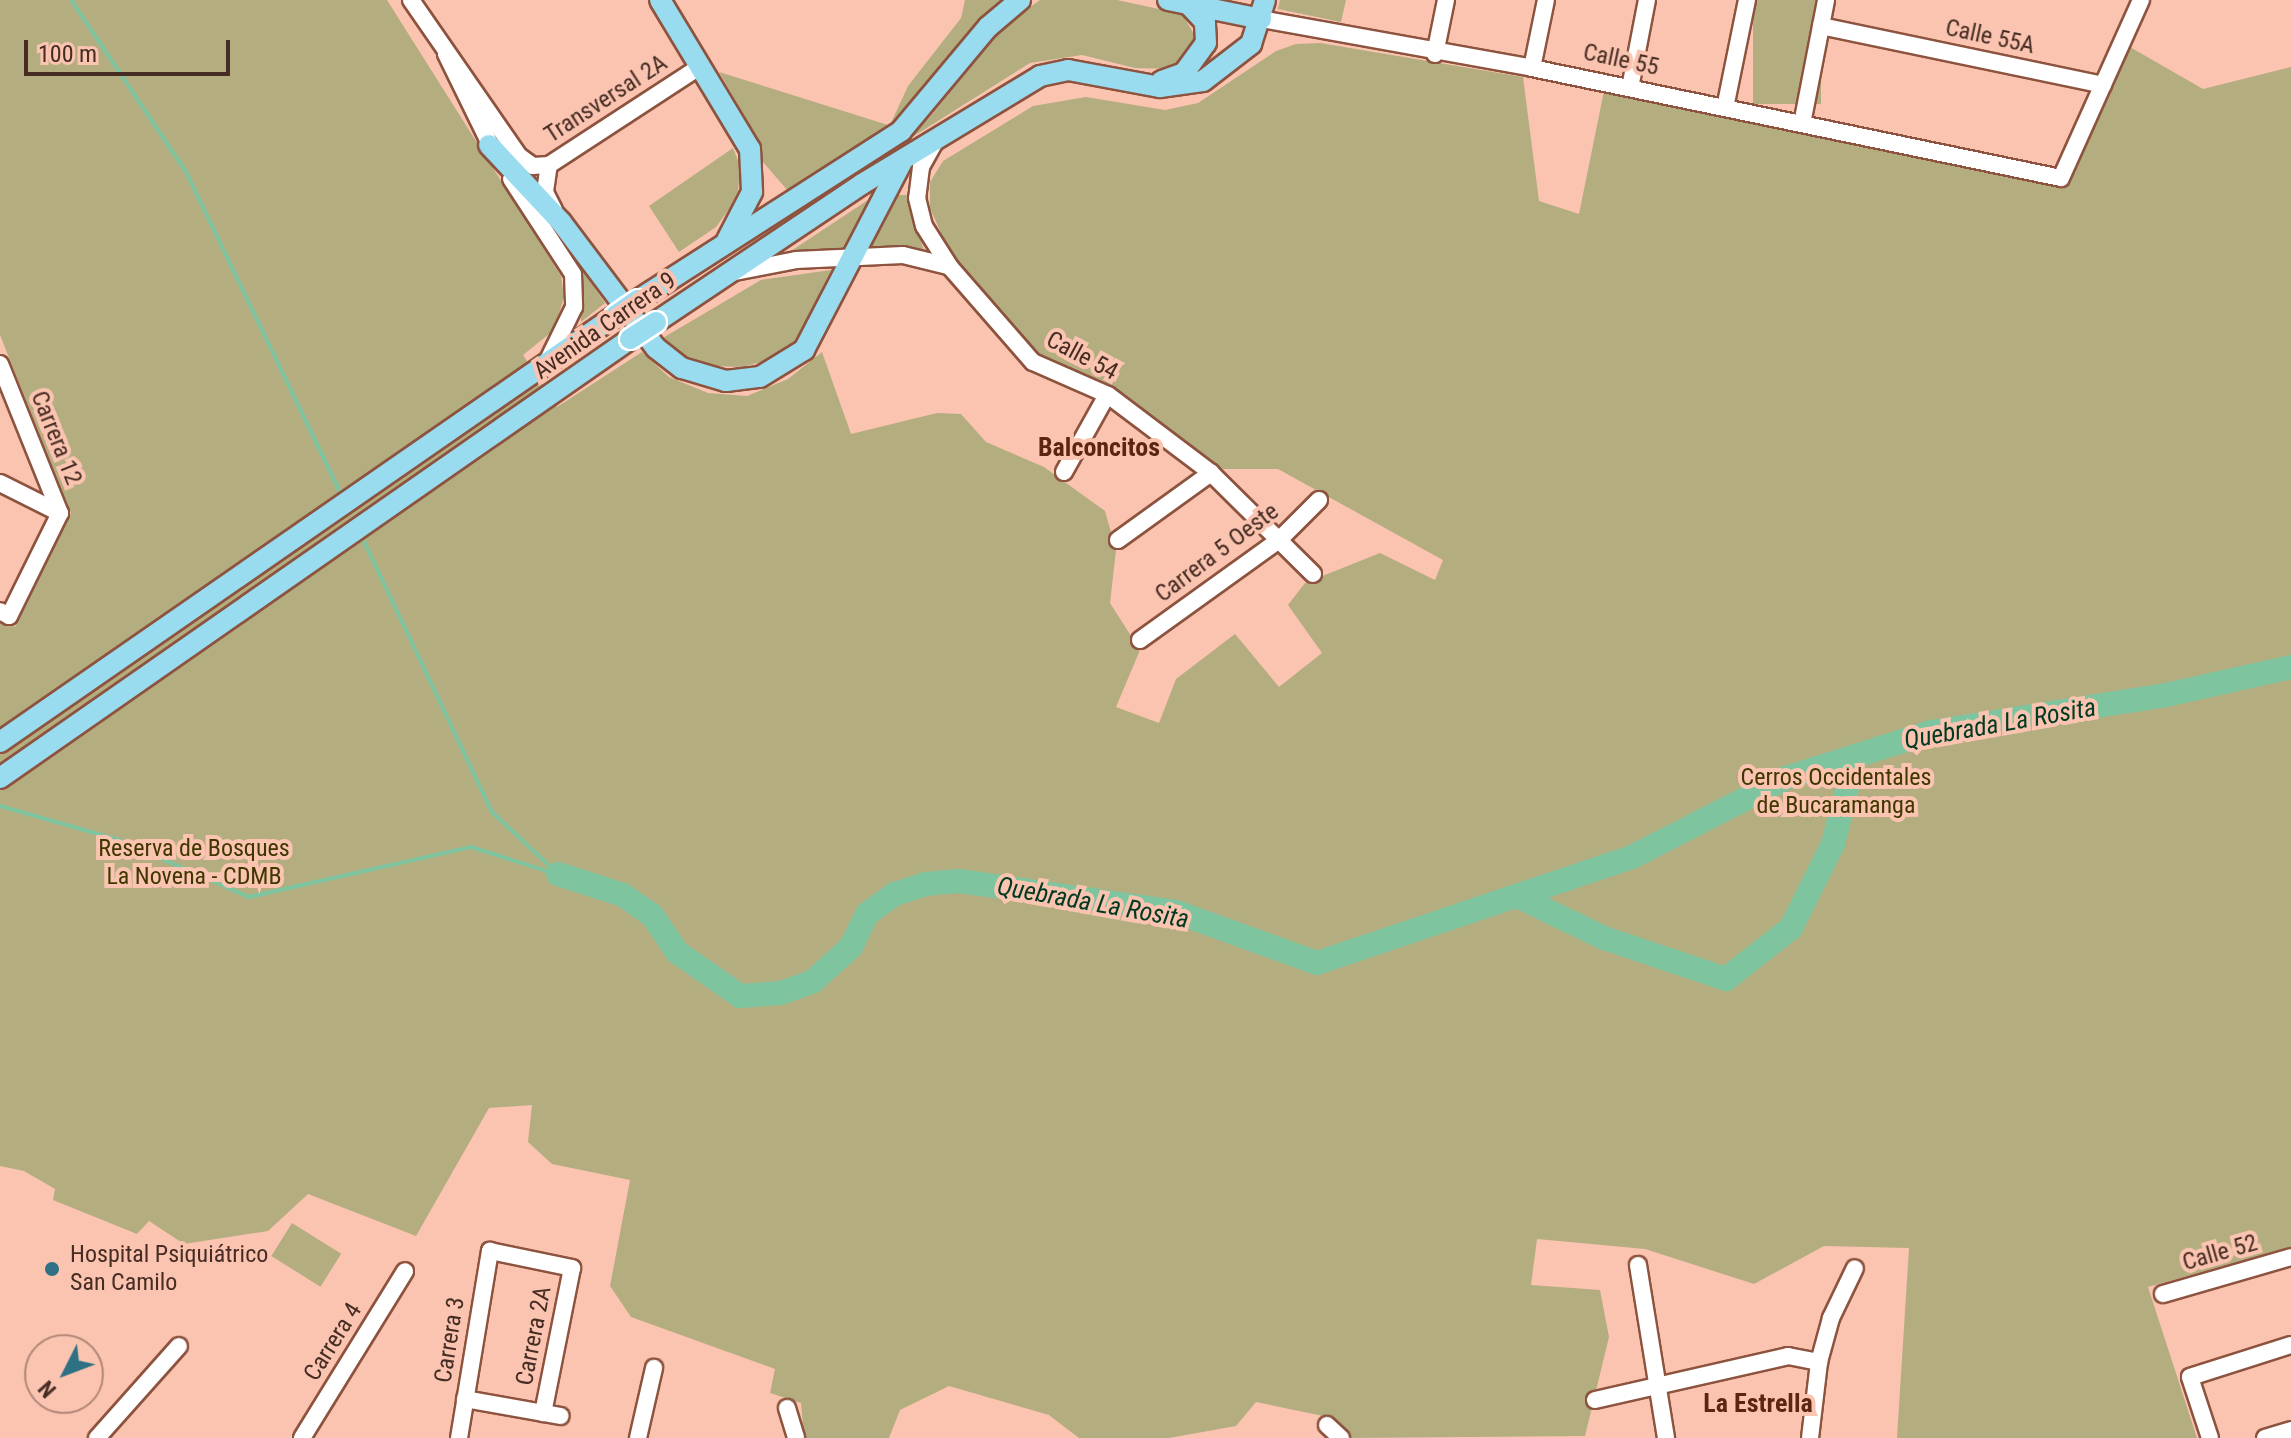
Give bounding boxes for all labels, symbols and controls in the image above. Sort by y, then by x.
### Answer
street label: Calle 55A [1943,14,2037,60]
scale bar [28,24,234,74]
street label: Calle 55 [1581,38,1661,82]
text: 100 m [38,40,97,68]
street label: Transversal 2A [539,49,673,149]
street label: Avenida Carrera 9 [528,266,682,386]
street label: Calle 54 [1041,325,1123,387]
street label: Carrera 12 [24,387,88,489]
district label: Balconcitos [1038,432,1160,464]
street label: Carrera 5 Oeste [1150,497,1284,609]
water label: Quebrada La Rosita [1902,692,2098,756]
park label: Cerros Occidentales de Bucaramanga [1741,764,1931,820]
park label: Reserva de Bosques La Novena - CDMB [98,835,290,891]
water label: Quebrada La Rosita [995,871,1191,935]
street label: Calle 52 [2179,1229,2261,1277]
place label: Hospital Psiquiátrico San Camilo [70,1241,268,1297]
marker: Hospital Psiquiátrico San Camilo [41,1258,63,1280]
street label: Carrera 2A [510,1284,558,1388]
street label: Carrera 3 [429,1295,471,1385]
street label: Carrera 4 [298,1298,368,1386]
north arrow [24,1334,104,1414]
text: N [33,1376,61,1402]
district label: La Estrella [1703,1388,1813,1420]

